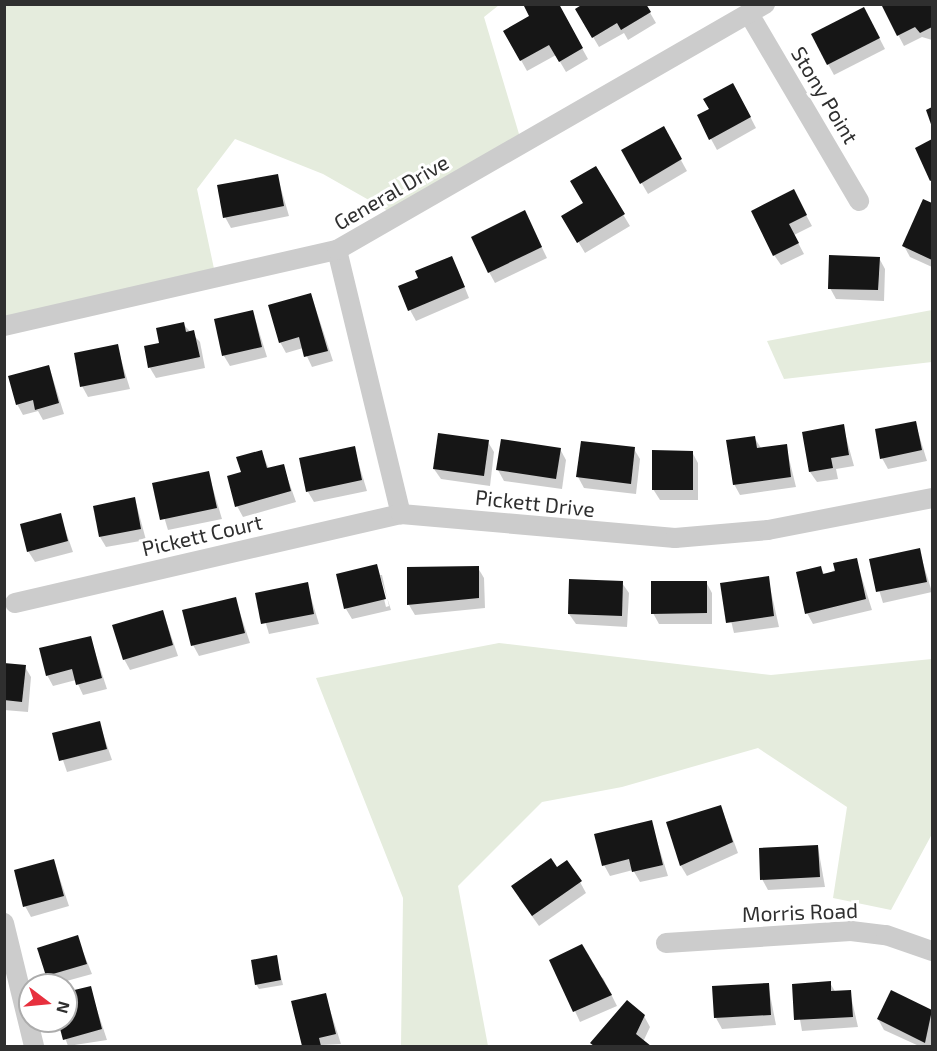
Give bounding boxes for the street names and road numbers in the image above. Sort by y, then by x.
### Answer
street label: Stony Point [786,42,864,148]
street label: General Drive [329,149,453,235]
street label: Pickett Drive [474,484,596,522]
street label: Pickett Court [139,509,265,561]
street label: Morris Road [742,897,858,927]

